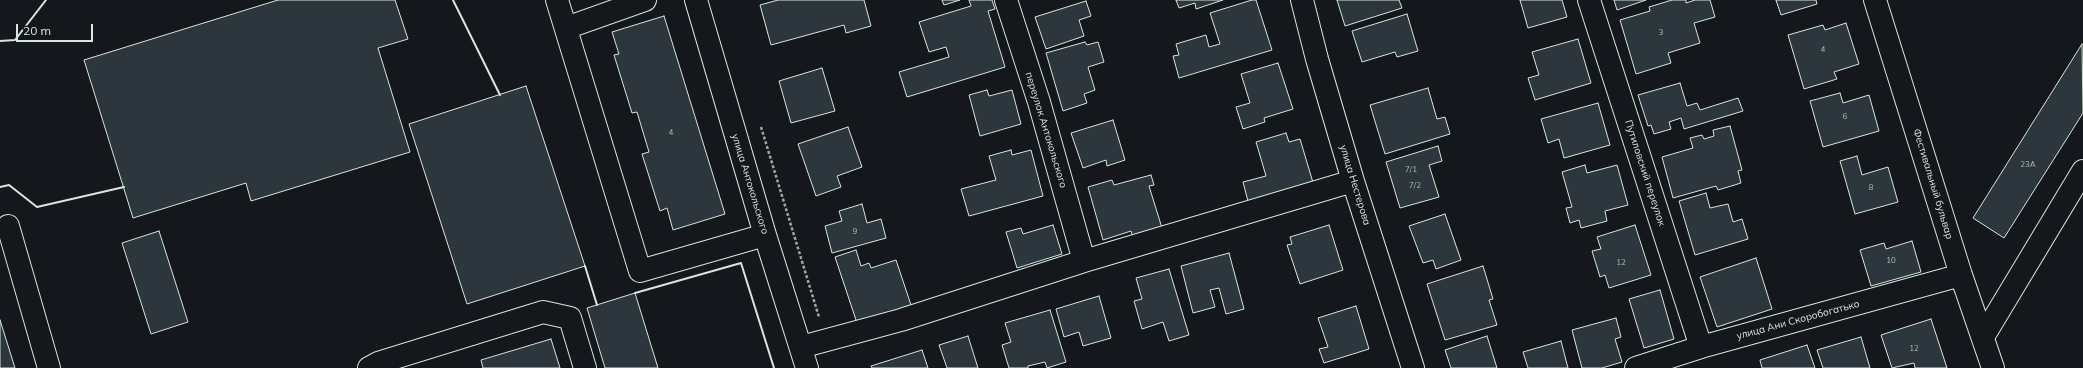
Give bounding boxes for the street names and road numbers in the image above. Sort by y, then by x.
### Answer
street label: переулок Антокольского [1023,71,1069,189]
street label: Путиловский переулок [1622,118,1668,228]
street label: Фестивальный бульвар [1910,127,1956,241]
street label: улица Антокольского [729,132,771,236]
street label: улица Нестерова [1337,143,1373,227]
street label: улица Ани Скоробогатько [1735,298,1861,342]

